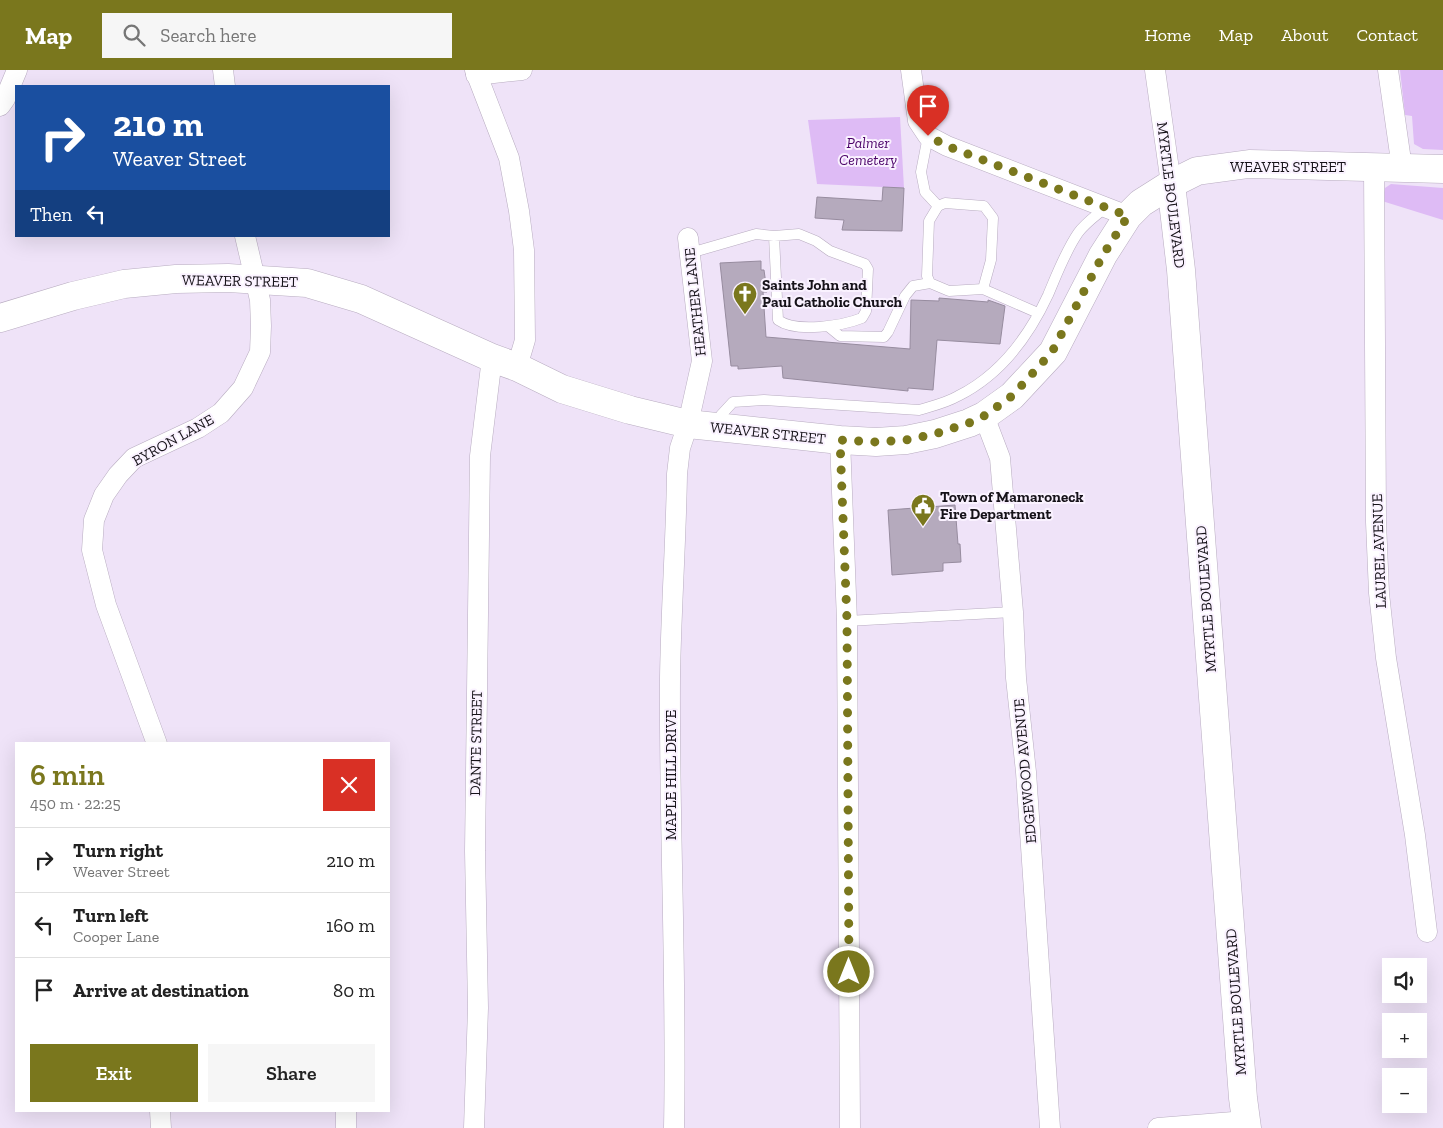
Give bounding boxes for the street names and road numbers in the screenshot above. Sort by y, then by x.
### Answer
street label: MYRTLE BOULEVARD [1153,121,1189,269]
street label: WEAVER STREET [1230,158,1346,176]
street label: HEATHER LANE [680,247,710,357]
street label: WEAVER STREET [182,271,298,291]
street label: BYRON LANE [129,410,217,470]
street label: WEAVER STREET [709,418,827,448]
street label: LAUREL AVENUE [1368,493,1390,609]
street label: MYRTLE BOULEVARD [1192,525,1220,673]
street label: DANTE STREET [466,690,486,796]
street label: EDGEWOOD AVENUE [1010,698,1040,844]
street label: MAPLE HILL DRIVE [662,710,680,840]
street label: MYRTLE BOULEVARD [1222,928,1250,1076]

